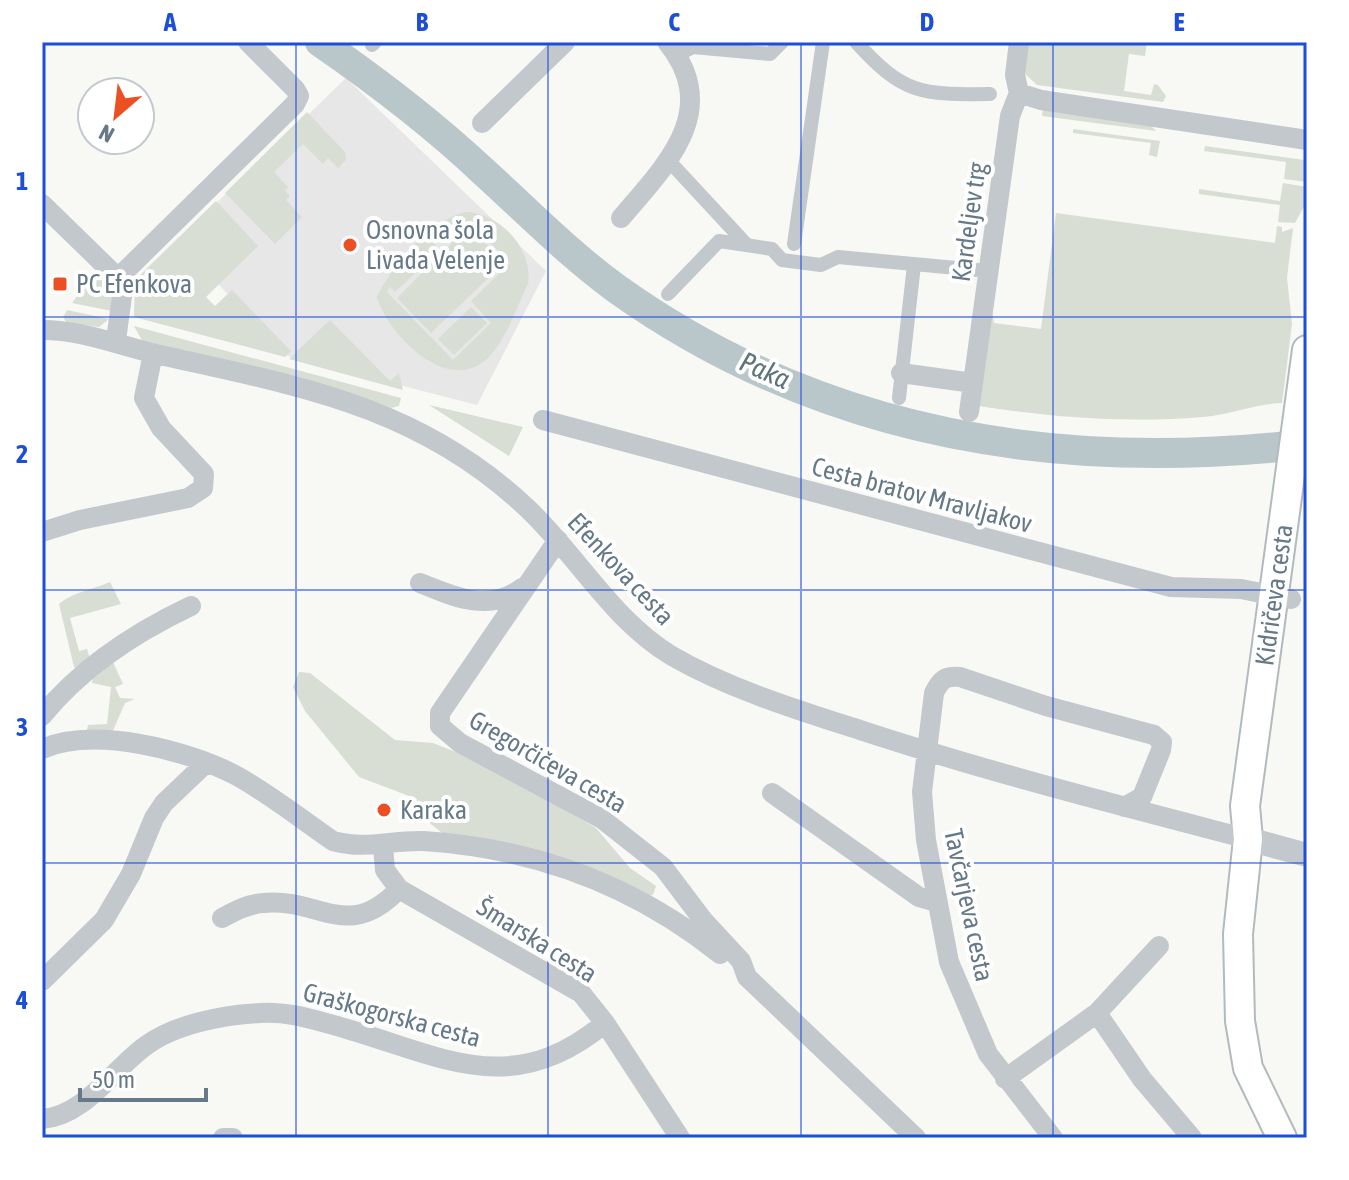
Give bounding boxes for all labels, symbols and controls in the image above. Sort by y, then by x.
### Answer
text: A [163,7,177,37]
text: B [416,7,429,37]
text: C [668,7,680,37]
text: D [920,7,934,37]
text: E [1173,7,1185,37]
north arrow [76,76,156,156]
text: N [95,119,118,148]
street label: Kardeljev trg [946,160,992,284]
text: 1 [16,166,28,196]
place label: Osnovna šola Livada Velenje [366,215,505,275]
marker: Osnovna šola Livada Velenje [341,236,359,254]
place label: PC Efenkova [76,269,192,299]
marker: PC Efenkova [51,275,69,293]
water label: Paka [735,345,795,395]
text: 2 [16,439,28,469]
street label: Cesta bratov Mravljakov [809,451,1036,539]
street label: Efenkova cesta [562,507,680,631]
street label: Kidričeva cesta [1249,523,1299,667]
street label: Gregorčičeva cesta [464,705,632,819]
text: 3 [16,712,28,742]
place label: Karaka [400,795,467,825]
marker: Karaka [375,801,393,819]
street label: Tavčarjeva cesta [938,826,1000,984]
street label: Šmarska cesta [471,891,603,989]
street label: Graškogorska cesta [300,977,484,1053]
text: 4 [15,985,28,1015]
scale bar [80,1052,206,1102]
text: 50 m [92,1066,135,1093]

